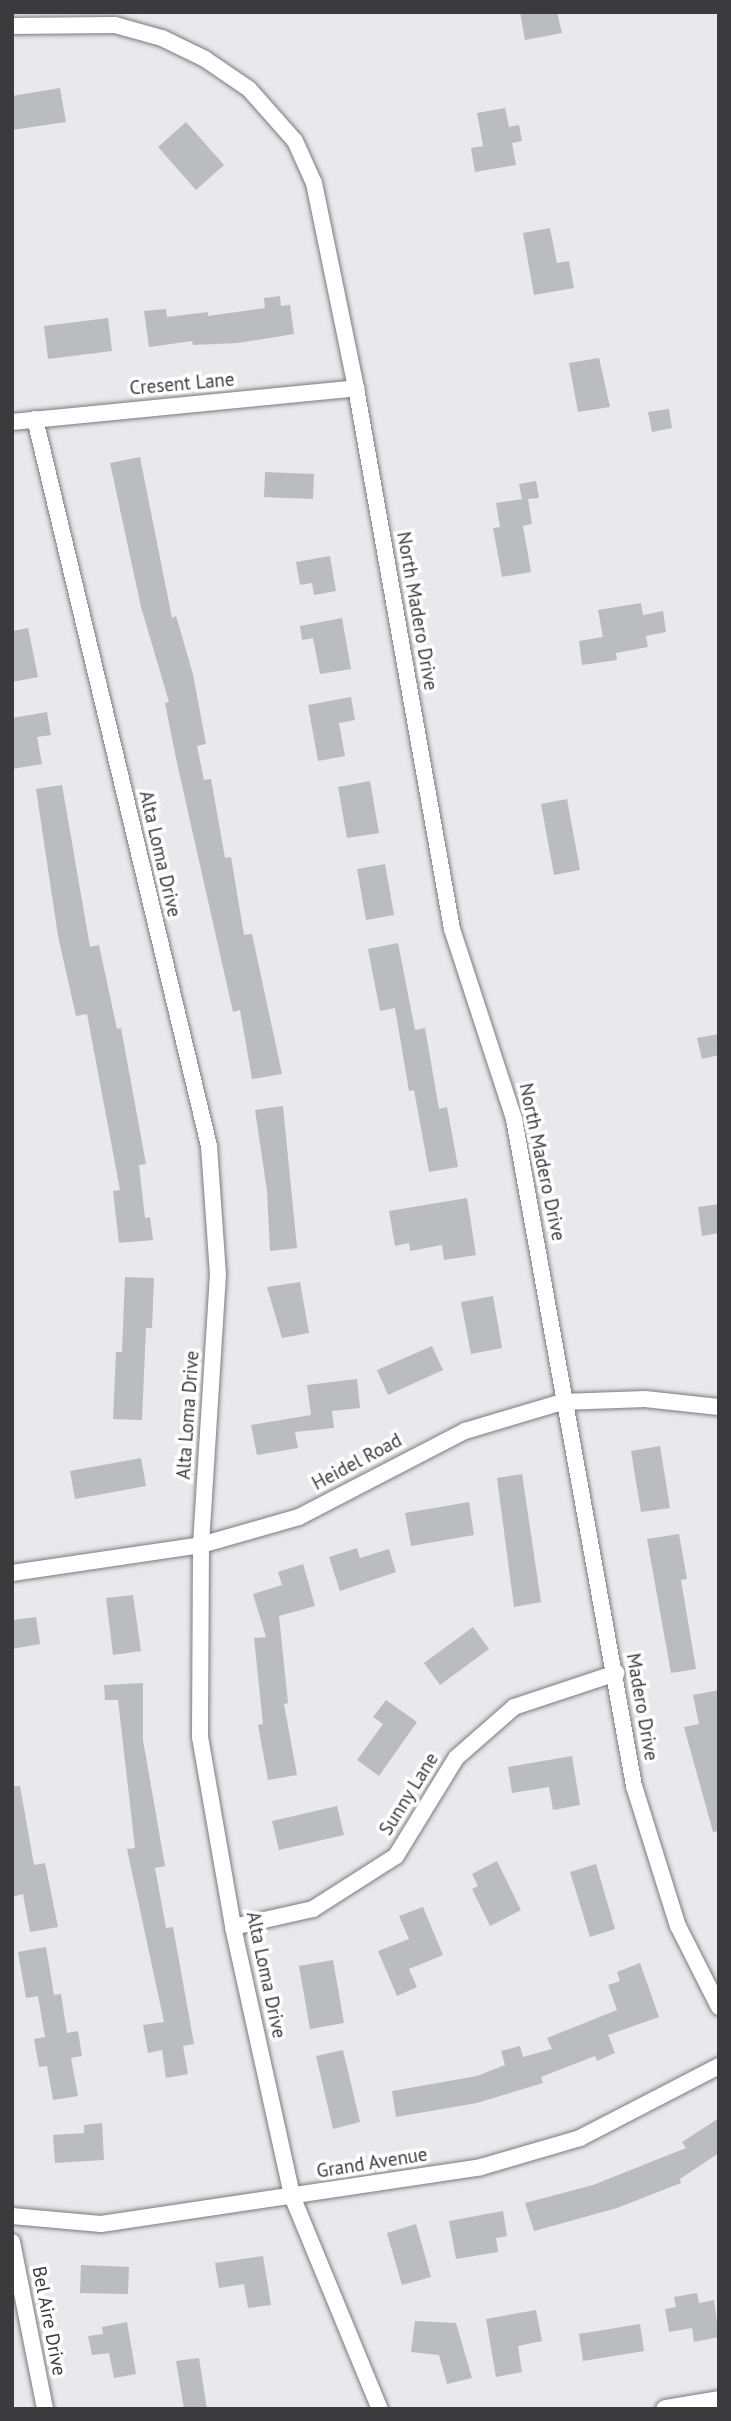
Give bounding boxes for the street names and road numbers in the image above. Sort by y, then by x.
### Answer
street label: Cresent Lane [129,368,235,400]
street label: North Madero Drive [392,530,442,692]
street label: Alta Loma Drive [134,789,186,919]
street label: North Madero Drive [514,1081,570,1243]
street label: Alta Loma Drive [172,1350,204,1480]
street label: Heidel Road [308,1429,406,1495]
street label: Madero Drive [621,1652,663,1762]
street label: Sunny Lane [374,1748,444,1840]
street label: Alta Loma Drive [241,1910,291,2040]
street label: Grand Avenue [315,2143,429,2183]
street label: Bel Aire Drive [27,2264,71,2378]

